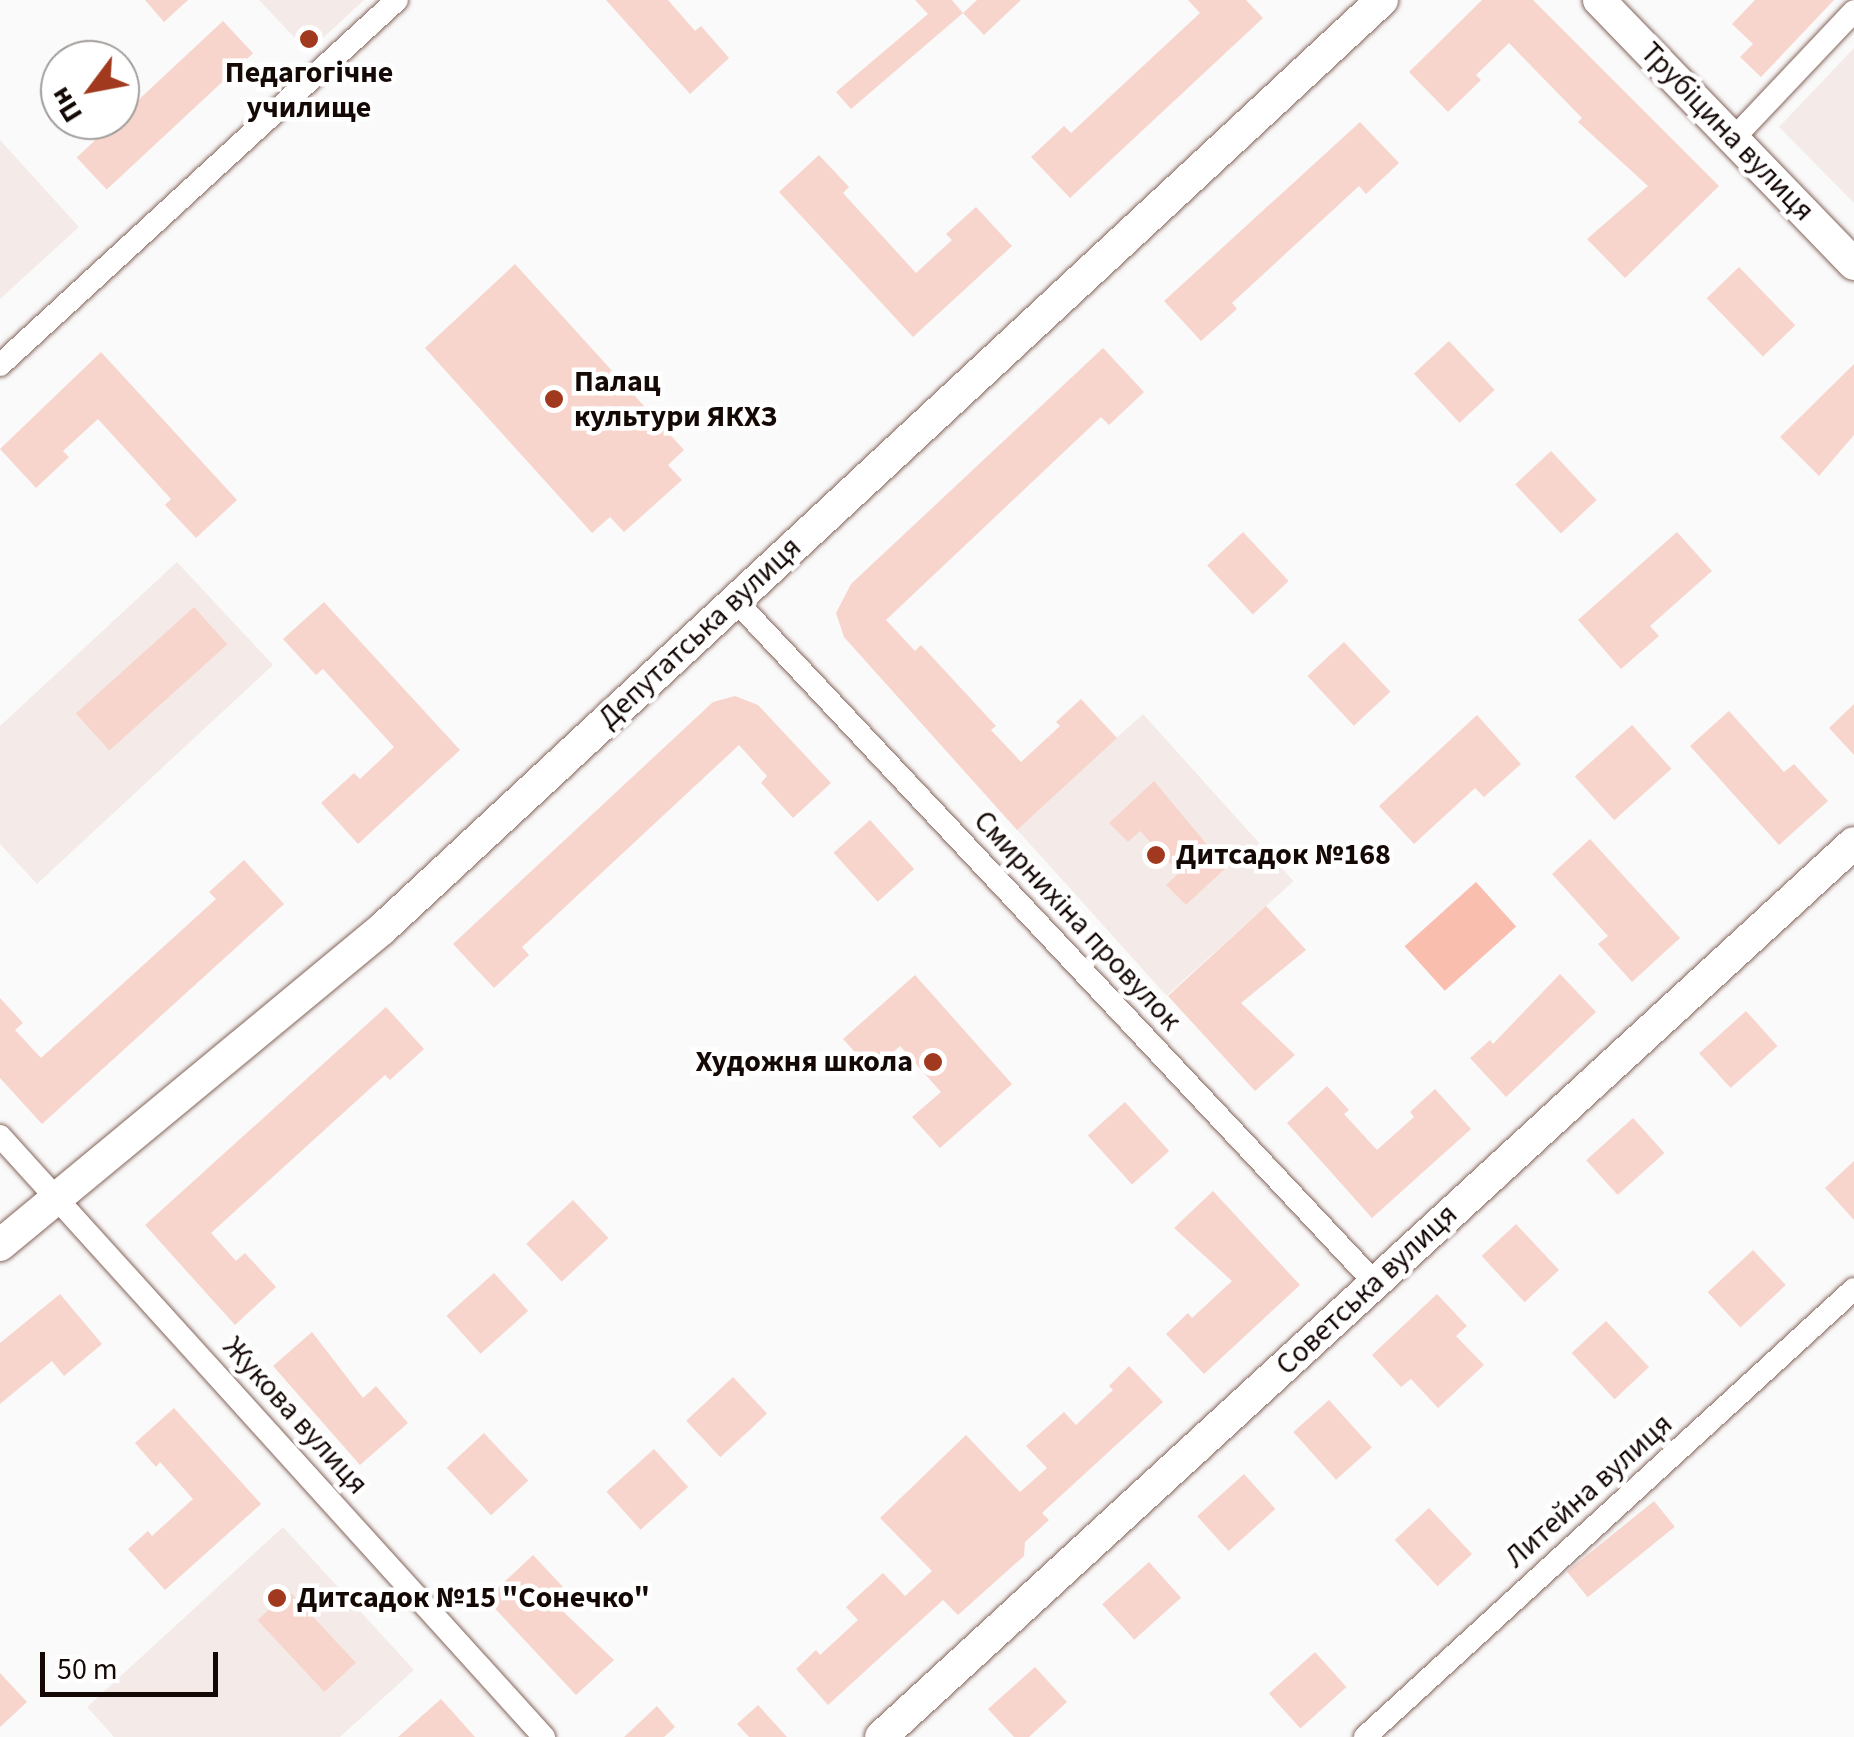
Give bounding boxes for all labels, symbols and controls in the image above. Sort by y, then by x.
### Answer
marker: Педагогічне училище [298,28,320,50]
street label: Трубіцина вулиця [1633,35,1821,229]
north arrow [40,40,140,140]
place label: Педагогічне училище [225,55,393,126]
text: Пн [40,79,92,130]
place label: Палац культури ЯКХЗ [574,364,777,434]
marker: Палац культури ЯКХЗ [543,388,565,410]
street label: Депутатська вулиця [591,530,809,736]
street label: Смирнихіна провулок [966,804,1188,1038]
place label: Дитсадок №168 [1176,837,1391,873]
marker: Дитсадок №168 [1145,844,1167,866]
place label: Художня школа [695,1044,913,1080]
marker: Художня школа [922,1051,944,1073]
street label: Советська вулиця [1269,1197,1465,1383]
street label: Жукова вулиця [215,1330,375,1502]
street label: Литейна вулиця [1498,1406,1680,1576]
place label: Дитсадок №15 "Сонечко" [297,1580,650,1616]
marker: Дитсадок №15 "Сонечко" [266,1587,288,1609]
scale bar [45,1632,222,1694]
text: 50 m [57,1648,118,1691]

